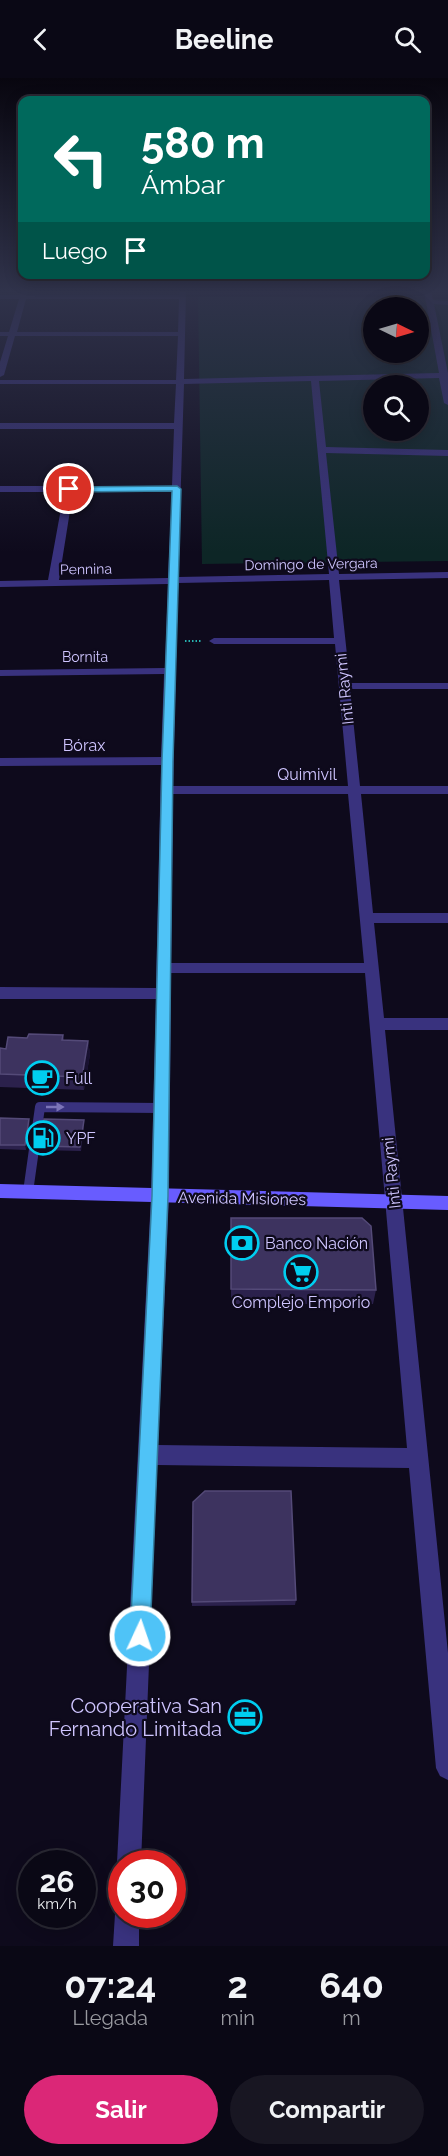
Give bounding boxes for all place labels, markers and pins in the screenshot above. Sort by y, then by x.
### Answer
pin [43,463,94,514]
cafe icon: Full [24,1060,60,1096]
place label: Full [65,1069,93,1088]
fuel station icon: YPF [25,1120,61,1156]
place label: YPF [66,1129,96,1148]
bank icon: Banco Nación [224,1225,260,1261]
place label: Banco Nación [265,1234,368,1253]
supermarket icon: Complejo Emporio [283,1254,319,1290]
place label: Complejo Emporio [232,1293,370,1312]
place label: Cooperativa San Fernando Limitada [49,1694,222,1741]
office icon: Cooperativa San Fernando Limitada [227,1699,263,1735]

